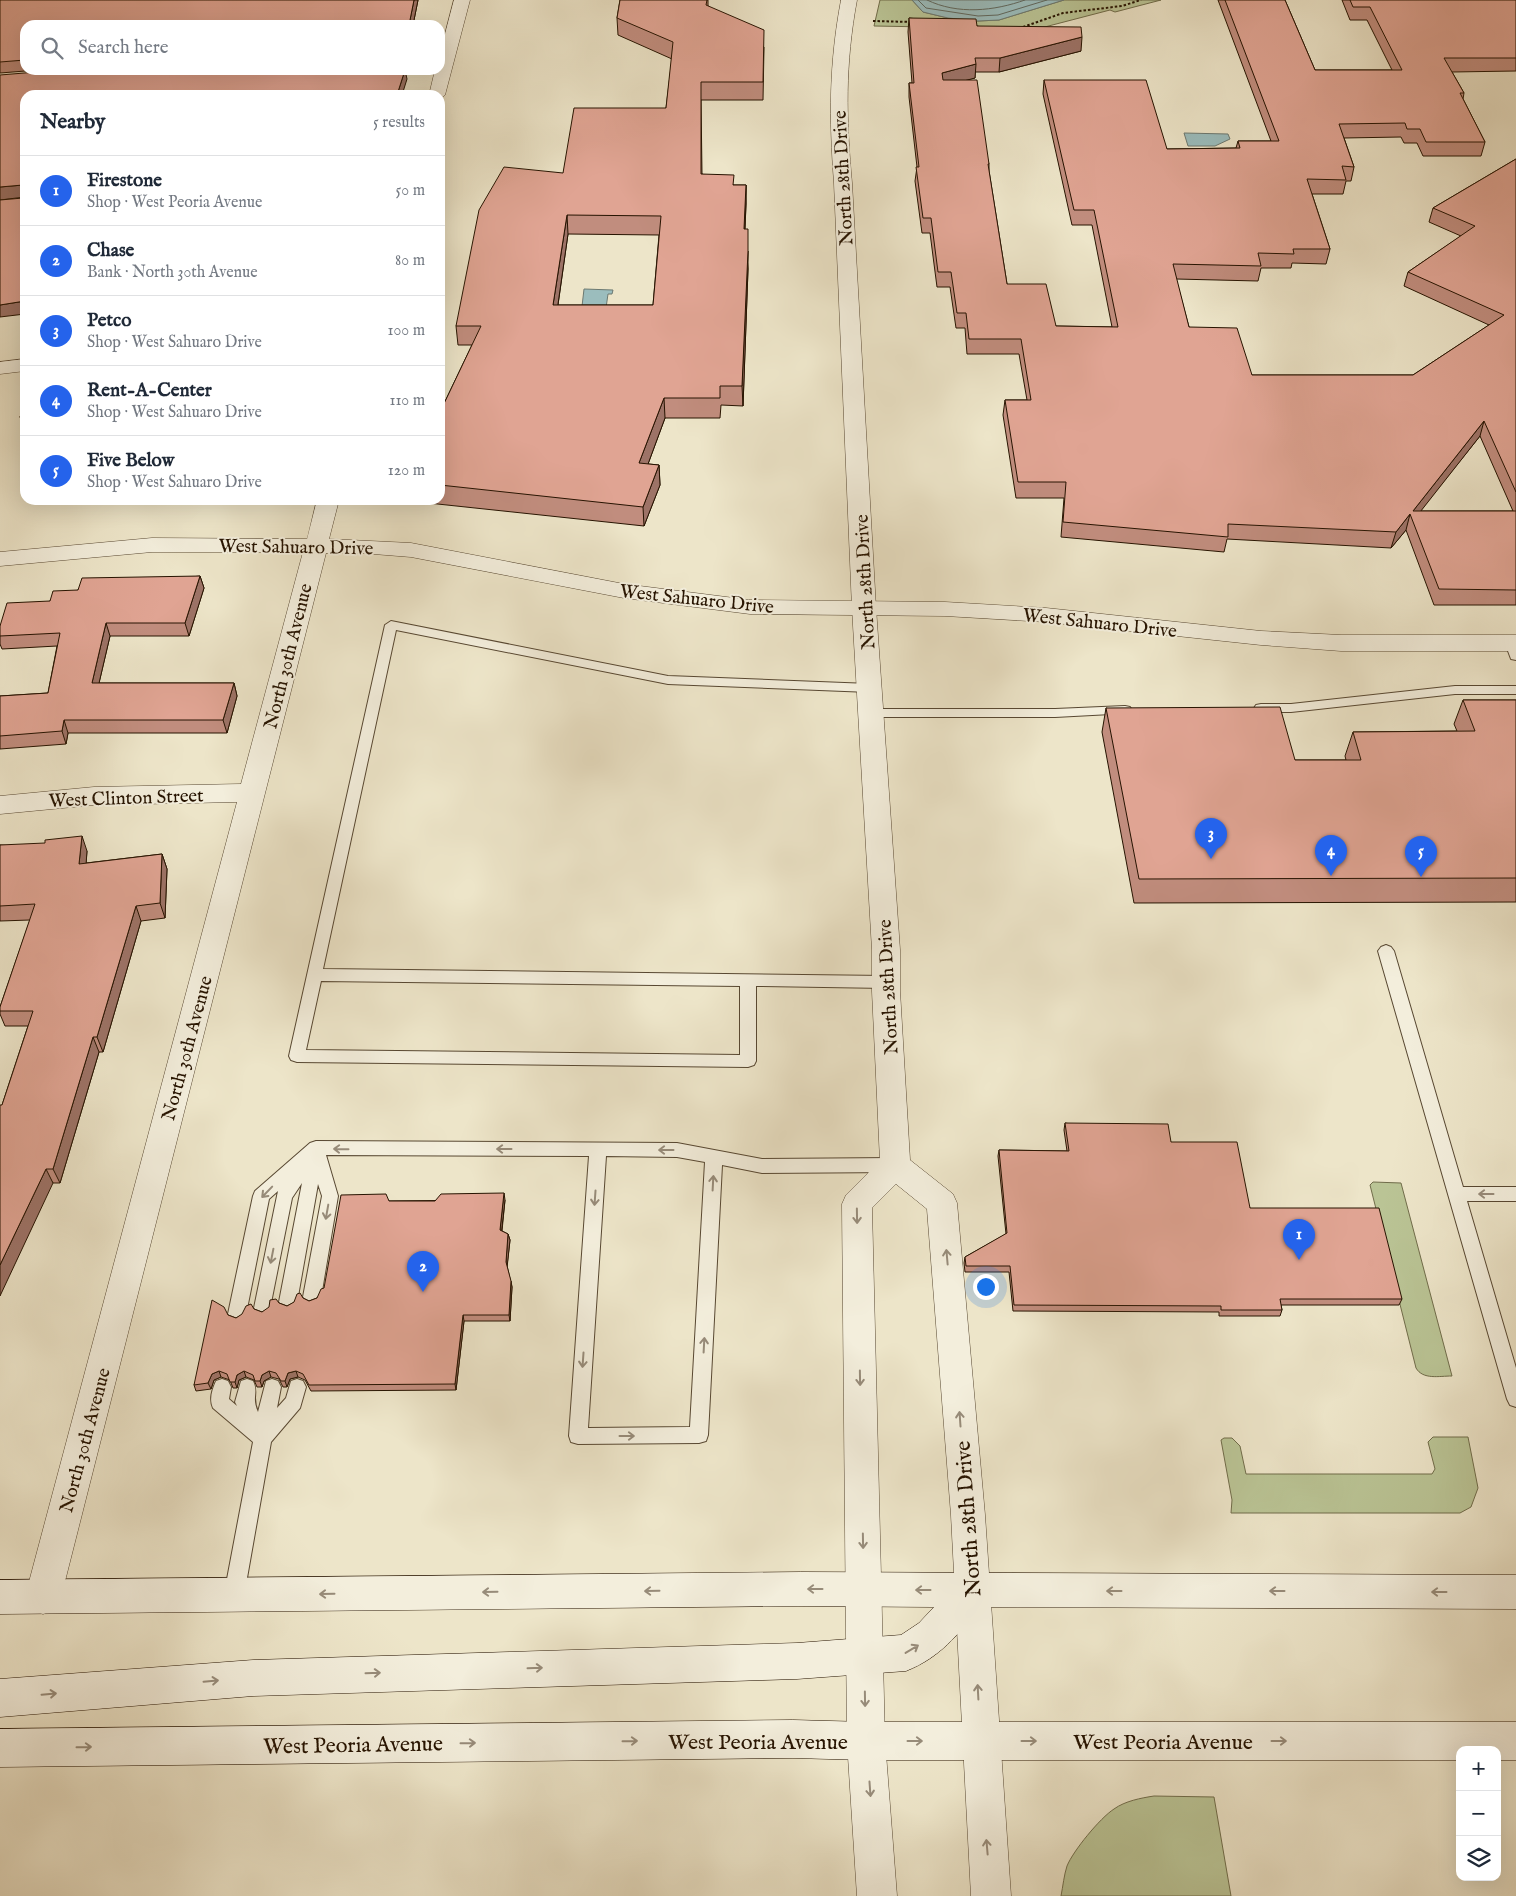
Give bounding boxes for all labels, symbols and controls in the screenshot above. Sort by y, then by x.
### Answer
search box [20,20,445,75]
icon: search [38,34,66,62]
text: Search here [78,36,169,60]
text: Nearby [40,109,105,136]
street label: North 28th Drive [828,109,860,246]
text: 5 results [373,113,425,133]
text: Firestone [87,169,162,193]
text: 1 [53,181,59,201]
text: 50 m [396,181,425,201]
text: Shop · West Peoria Avenue [87,193,262,213]
text: Chase [87,239,134,263]
text: 2 [52,251,60,271]
text: 80 m [395,251,425,271]
text: Bank · North 30th Avenue [87,263,258,283]
text: Petco [87,309,131,333]
text: 3 [53,321,59,341]
text: 100 m [388,321,425,341]
text: Shop · West Sahuaro Drive [87,333,262,353]
text: Rent-A-Center [87,379,212,403]
text: 4 [52,391,60,411]
text: 110 m [389,391,425,411]
text: Shop · West Sahuaro Drive [87,403,262,423]
text: Five Below [87,449,174,473]
text: 5 [53,461,59,481]
text: 120 m [388,461,425,481]
text: Shop · West Sahuaro Drive [87,473,262,493]
street label: North 28th Drive [850,513,882,650]
street label: West Sahuaro Drive [218,535,374,561]
street label: West Sahuaro Drive [619,580,775,620]
street label: North 30th Avenue [259,581,319,732]
street label: West Sahuaro Drive [1022,604,1178,644]
street label: West Clinton Street [48,784,205,814]
pin: 3 [1195,818,1227,859]
pin: 4 [1315,835,1347,876]
pin: 5 [1405,836,1437,877]
street label: North 28th Drive [873,918,905,1055]
street label: North 30th Avenue [157,973,219,1124]
one-way arrow [334,1144,350,1154]
one-way arrow [496,1144,512,1154]
one-way arrow [659,1145,675,1155]
one-way arrow [709,1175,718,1191]
one-way arrow [261,1186,273,1198]
one-way arrow [1478,1189,1494,1199]
one-way arrow [590,1190,599,1206]
one-way arrow [322,1204,332,1220]
one-way arrow [852,1207,862,1223]
pin: 1 [1283,1219,1315,1260]
one-way arrow [267,1248,277,1264]
one-way arrow [942,1250,952,1266]
pin: 2 [407,1251,439,1292]
your location [973,1274,999,1300]
one-way arrow [700,1337,709,1353]
one-way arrow [579,1352,588,1368]
street label: North 30th Avenue [55,1365,117,1516]
one-way arrow [855,1370,865,1386]
one-way arrow [956,1412,965,1428]
one-way arrow [618,1431,635,1441]
street label: North 28th Drive [950,1440,988,1598]
one-way arrow [858,1532,868,1548]
one-way arrow [807,1584,824,1594]
one-way arrow [916,1585,932,1595]
one-way arrow [645,1586,661,1596]
one-way arrow [1107,1586,1123,1596]
one-way arrow [1269,1586,1286,1596]
one-way arrow [1432,1587,1448,1597]
one-way arrow [482,1588,498,1597]
one-way arrow [320,1589,336,1599]
one-way arrow [904,1643,918,1653]
one-way arrow [527,1663,543,1672]
one-way arrow [364,1668,381,1678]
one-way arrow [202,1677,218,1686]
one-way arrow [973,1684,982,1700]
one-way arrow [40,1690,56,1699]
one-way arrow [861,1691,870,1707]
street label: West Peoria Avenue [668,1729,848,1757]
street label: West Peoria Avenue [1073,1729,1253,1757]
street label: West Peoria Avenue [263,1730,443,1762]
one-way arrow [622,1736,638,1746]
one-way arrow [906,1736,923,1746]
one-way arrow [1021,1736,1037,1746]
one-way arrow [1271,1736,1287,1746]
one-way arrow [460,1738,476,1748]
one-way arrow [75,1742,91,1752]
map controls [1456,1746,1501,1881]
button: + [1456,1746,1501,1791]
one-way arrow [865,1781,874,1797]
button: − [1456,1791,1501,1836]
button: layers [1456,1836,1501,1881]
one-way arrow [983,1840,992,1856]

